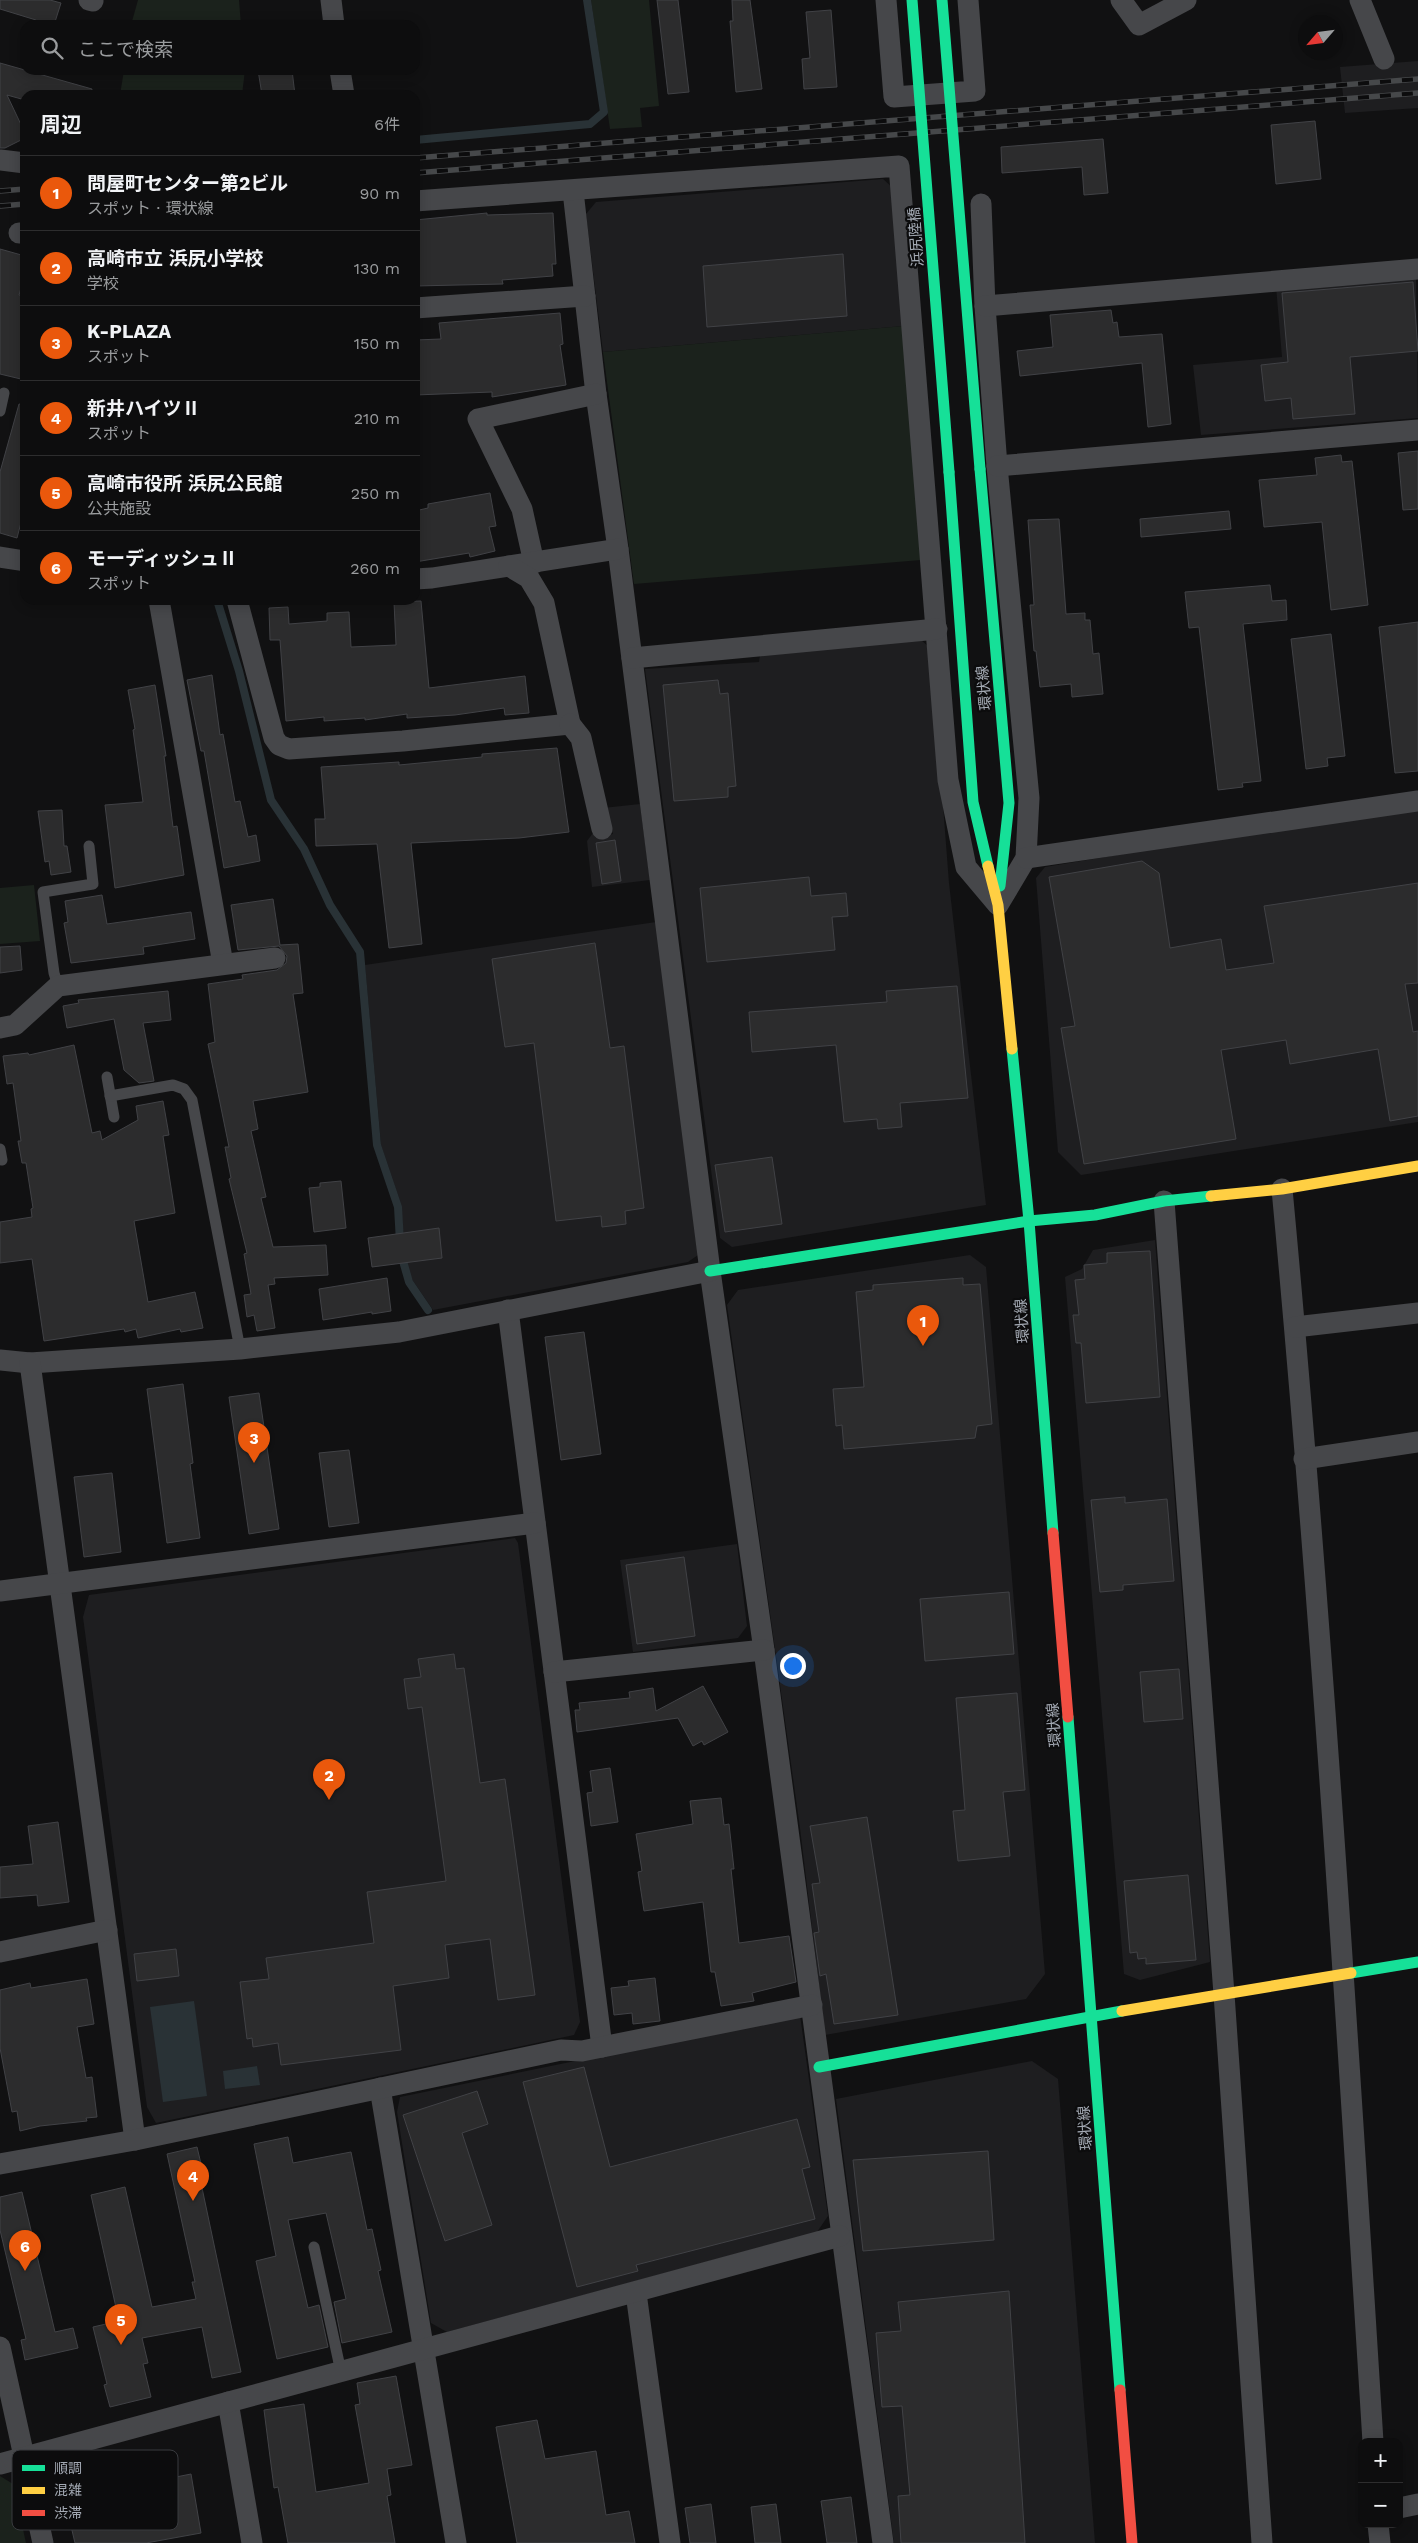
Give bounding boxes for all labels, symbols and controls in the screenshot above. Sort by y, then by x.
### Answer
north arrow [1298,15,1343,60]
search box [20,20,420,75]
icon: search [38,34,66,62]
text: ここで検索 [78,38,173,61]
text: 周辺 [40,112,82,137]
text: 6件 [374,115,400,134]
text: 問屋町センター第2ビル [87,172,288,195]
text: 1 [53,184,59,203]
text: 90 m [359,184,400,203]
text: スポット · 環状線 [87,199,214,218]
street label: 浜尻陸橋 [905,206,927,268]
text: 高崎市立 浜尻小学校 [87,247,263,270]
text: 2 [51,259,61,278]
text: 130 m [354,259,400,278]
text: 学校 [87,274,119,293]
text: K-PLAZA [87,320,171,343]
text: 3 [51,334,61,353]
text: 150 m [354,334,400,353]
text: スポット [87,347,151,366]
text: 新井ハイツⅡ [87,397,201,420]
text: 4 [51,409,61,428]
text: 210 m [354,409,400,428]
text: スポット [87,424,151,443]
text: 高崎市役所 浜尻公民館 [87,472,282,495]
text: 5 [51,484,61,503]
text: 250 m [351,484,400,503]
text: 公共施設 [87,499,151,518]
text: モーディッシュⅡ [87,547,238,570]
text: 6 [51,559,61,578]
text: 260 m [350,559,400,578]
text: スポット [87,574,151,593]
street label: 環状線 [973,665,995,711]
street label: 環状線 [1011,1298,1033,1344]
pin: 1 [907,1305,939,1346]
pin: 3 [238,1422,270,1463]
your location [780,1653,806,1679]
street label: 環状線 [1043,1702,1065,1748]
pin: 2 [313,1759,345,1800]
street label: 環状線 [1074,2105,1096,2151]
pin: 4 [177,2160,209,2201]
pin: 6 [9,2230,41,2271]
pin: 5 [105,2304,137,2345]
map controls [1358,2438,1403,2528]
button: + [1358,2438,1403,2483]
legend [12,2450,178,2530]
text: 順調 [54,2460,82,2476]
text: 混雑 [54,2482,82,2498]
button: − [1358,2483,1403,2528]
text: 渋滞 [54,2505,82,2521]

